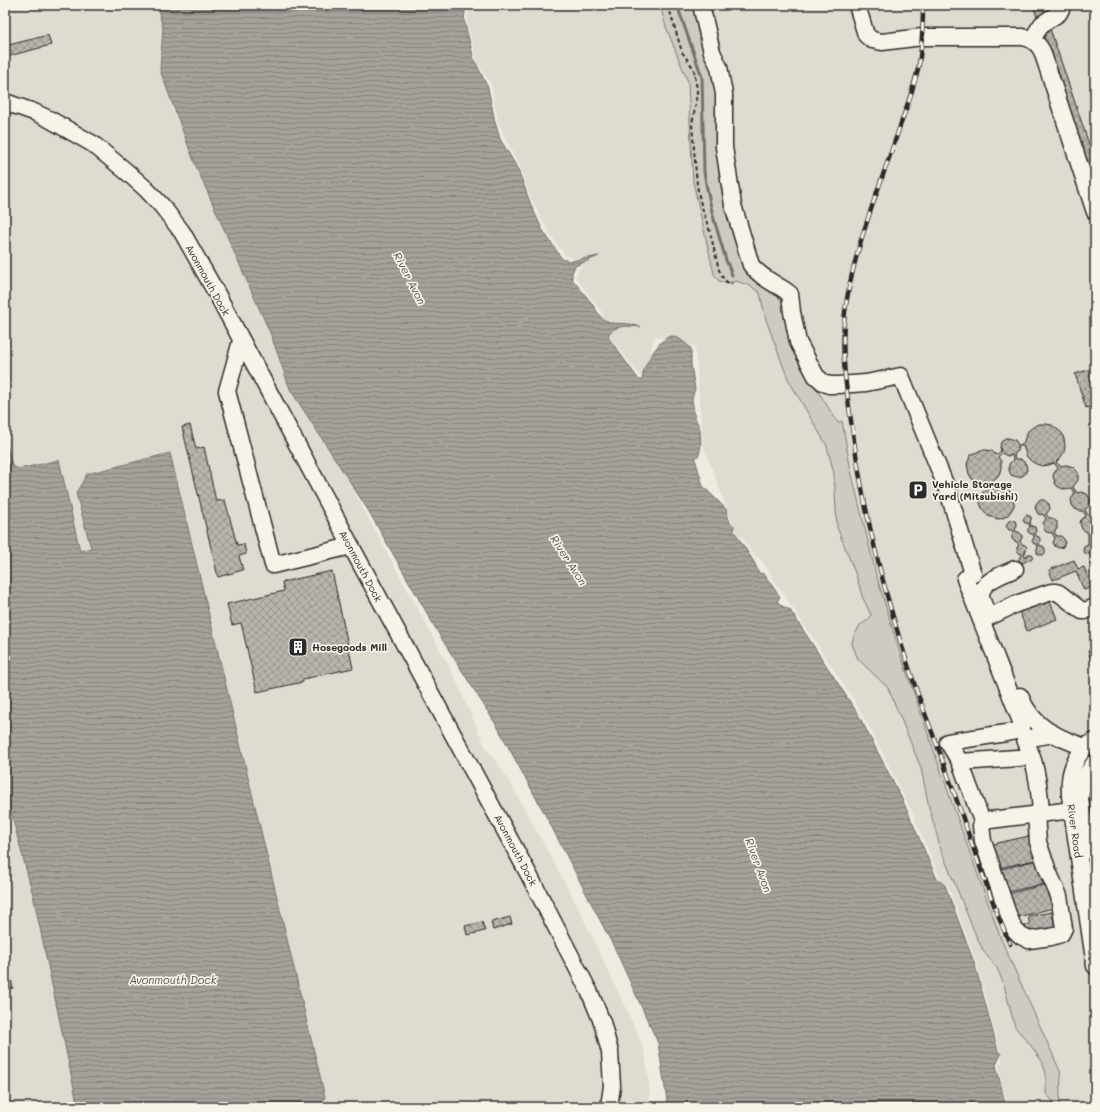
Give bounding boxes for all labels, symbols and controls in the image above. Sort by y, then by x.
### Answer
street label: Avonmouth Dock [183,242,233,318]
water label: River Avon [390,249,430,307]
place label: Vehicle Storage Yard (Mitsubishi) [932,477,1018,503]
parking icon: Vehicle Storage Yard (Mitsubishi) [907,479,929,501]
street label: Avonmouth Dock [336,528,386,604]
water label: River Avon [547,532,591,588]
building icon: Hosegoods Mill [287,636,309,658]
place label: Hosegoods Mill [312,640,387,654]
street label: River Road [1064,803,1086,859]
street label: Avonmouth Dock [491,812,541,888]
water label: River Avon [742,836,776,894]
water label: Avonmouth Dock [129,972,217,987]

